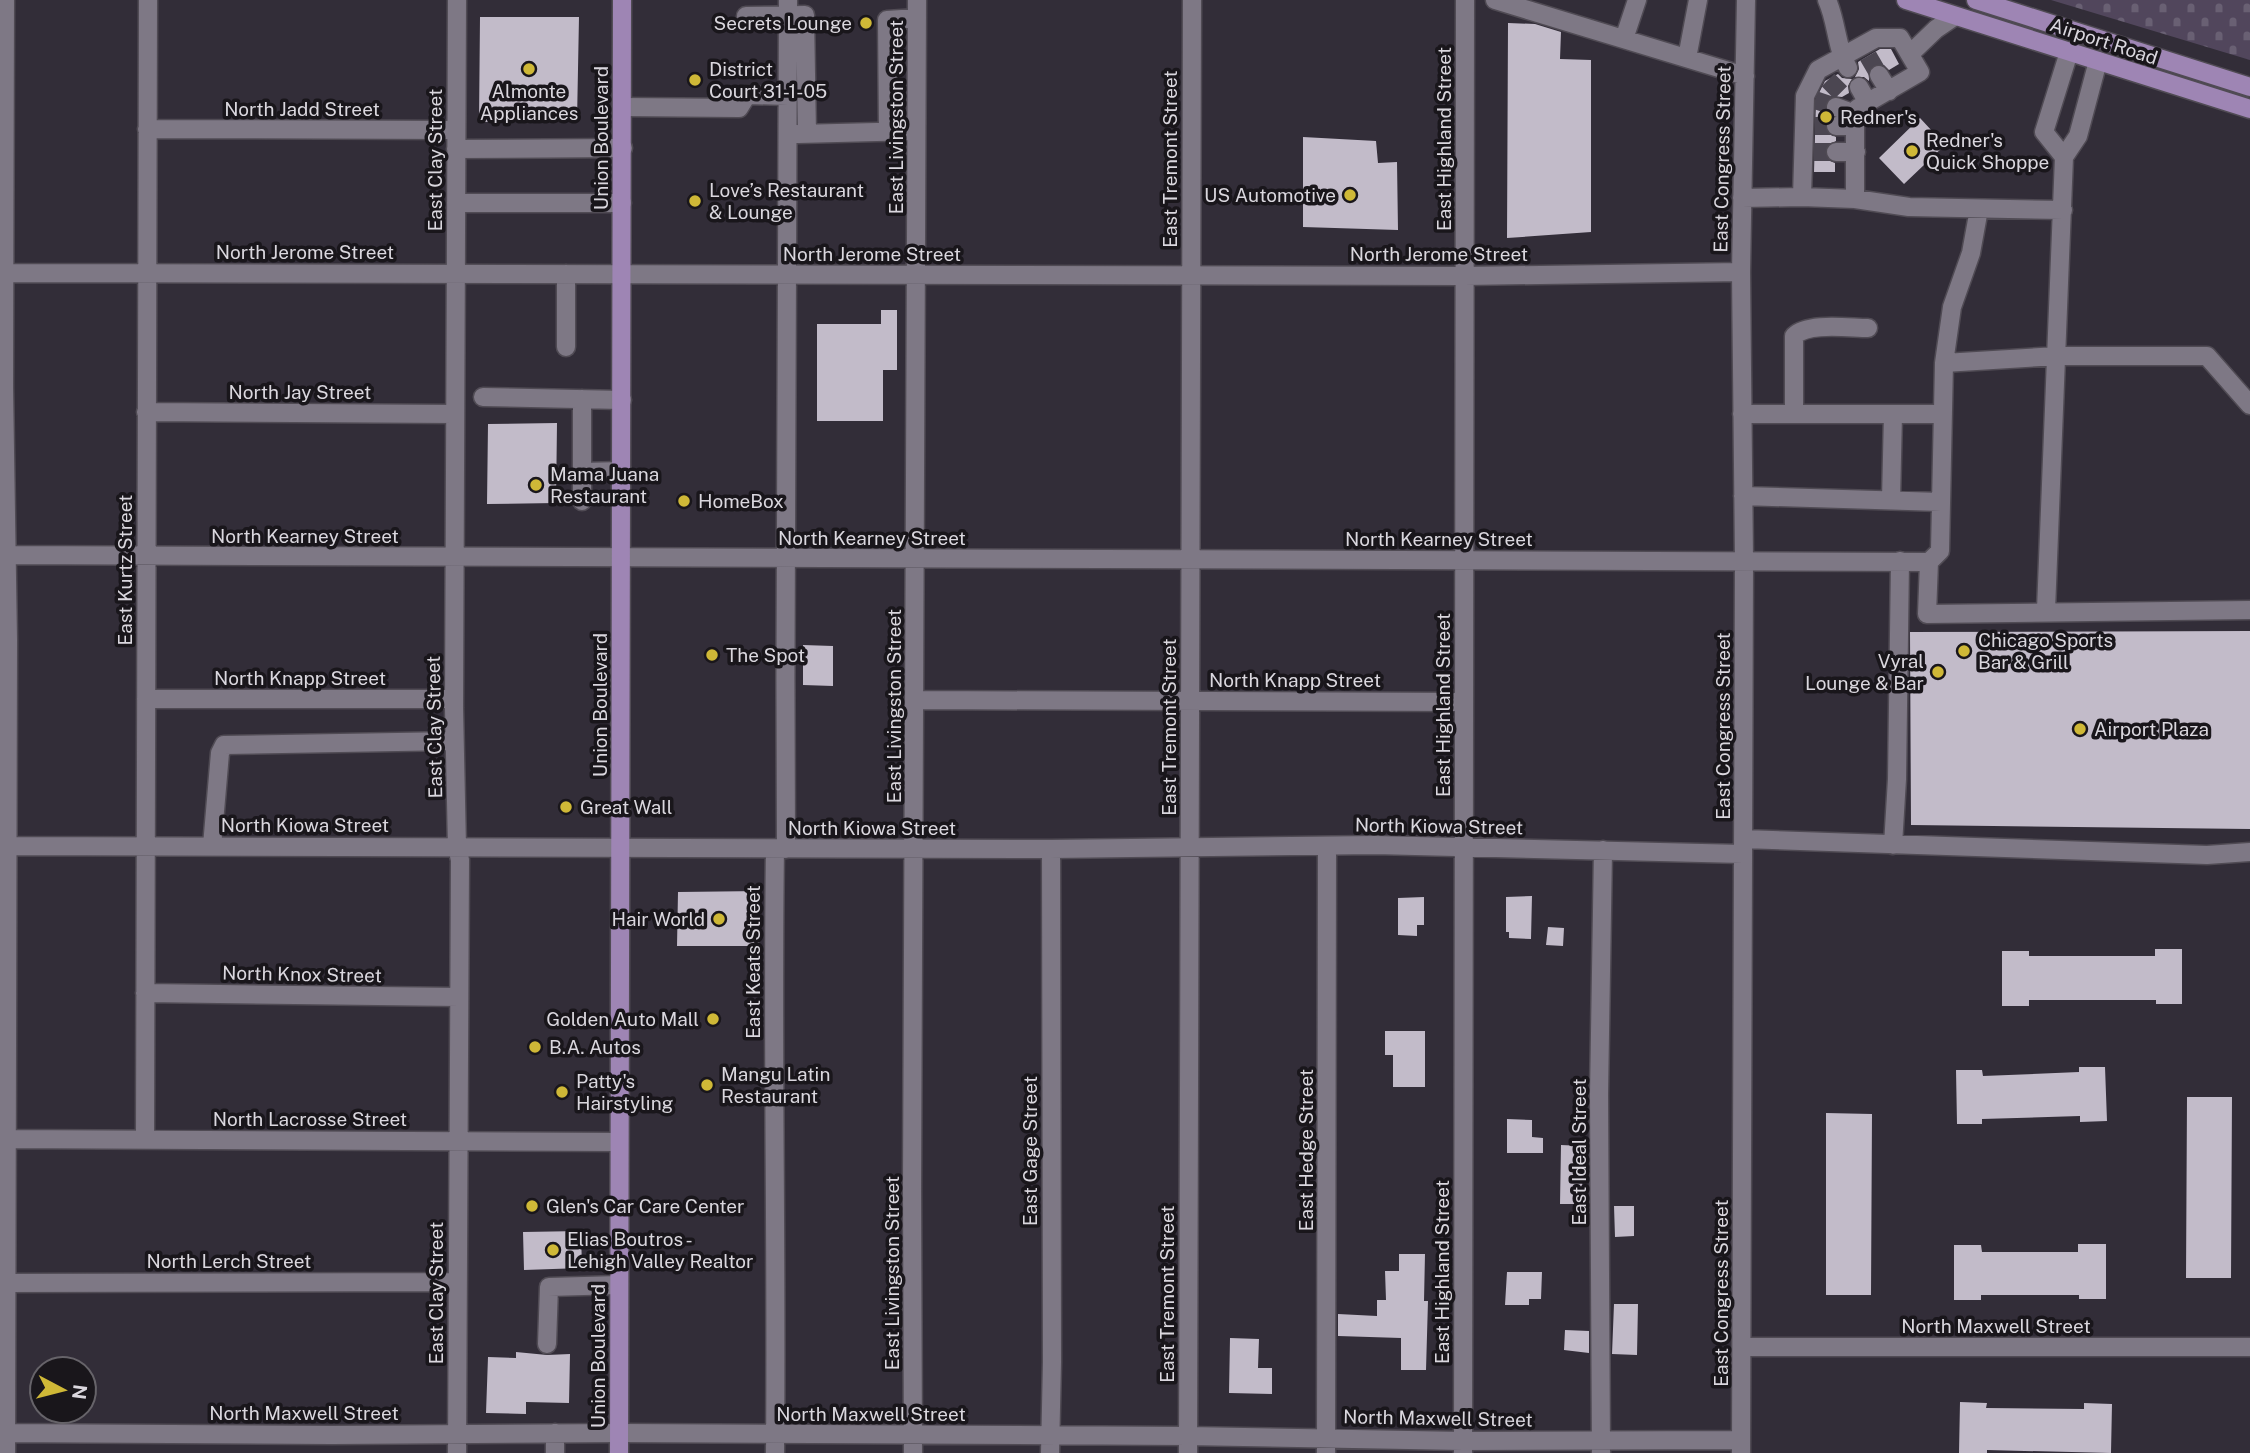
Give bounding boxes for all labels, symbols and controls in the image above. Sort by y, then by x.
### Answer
place label: Secrets Lounge [713,12,852,34]
street label: Airport Road [2047,13,2161,69]
marker: Secrets Lounge [858,15,874,31]
street label: East Livingston Street [885,20,907,214]
street label: East Highland Street [1433,47,1455,231]
place label: District Court 31-1-05 [709,58,827,102]
marker: Almonte Appliances [521,61,537,77]
street label: East Congress Street [1709,65,1735,253]
street label: Union Boulevard [590,66,612,210]
street label: East Tremont Street [1159,70,1181,248]
marker: District Court 31-1-05 [687,72,703,88]
place label: Almonte Appliances [480,80,578,124]
street label: East Clay Street [424,89,446,231]
street label: North Jadd Street [224,98,380,120]
place label: Redner's [1840,106,1917,128]
marker: Redner's [1818,109,1834,125]
place label: Redner's Quick Shoppe [1926,129,2049,173]
marker: Redner's Quick Shoppe [1904,143,1920,159]
place label: Love’s Restaurant & Lounge [709,179,864,223]
place label: US Automotive [1204,184,1336,206]
marker: US Automotive [1342,187,1358,203]
marker: Love’s Restaurant & Lounge [687,193,703,209]
street label: North Jerome Street [216,241,394,263]
street label: North Jerome Street [783,243,961,265]
street label: North Jerome Street [1350,243,1528,265]
street label: North Jay Street [229,381,371,403]
place label: Mama Juana Restaurant [550,463,659,507]
marker: Mama Juana Restaurant [528,477,544,493]
place label: HomeBox [698,490,784,512]
marker: HomeBox [676,493,692,509]
street label: East Kurtz Street [114,495,136,645]
street label: North Kearney Street [211,525,399,547]
street label: North Kearney Street [778,527,966,549]
street label: North Kearney Street [1345,528,1533,550]
street label: East Livingston Street [883,609,905,803]
street label: East Highland Street [1432,613,1454,797]
place label: Chicago Sports Bar & Grill [1978,629,2113,673]
street label: East Congress Street [1712,632,1734,820]
street label: Union Boulevard [589,633,611,777]
street label: East Tremont Street [1158,638,1180,816]
marker: Chicago Sports Bar & Grill [1956,643,1972,659]
place label: The Spot [726,644,805,666]
marker: The Spot [704,647,720,663]
place label: Vyral Lounge & Bar [1805,650,1924,694]
street label: East Clay Street [422,655,446,799]
marker: Vyral Lounge & Bar [1930,664,1946,680]
street label: North Knapp Street [214,667,386,689]
street label: North Knapp Street [1209,669,1381,691]
place label: Airport Plaza [2094,718,2209,740]
marker: Airport Plaza [2072,721,2088,737]
place label: Great Wall [580,796,673,818]
marker: Great Wall [558,799,574,815]
street label: North Kiowa Street [221,814,389,836]
street label: North Kiowa Street [1355,814,1523,838]
street label: North Kiowa Street [788,817,956,839]
street label: East Keats Street [742,885,764,1039]
place label: Hair World [612,908,705,930]
marker: Hair World [711,911,727,927]
street label: North Knox Street [222,962,382,986]
place label: Golden Auto Mall [546,1008,699,1030]
marker: Golden Auto Mall [705,1011,721,1027]
place label: B.A. Autos [549,1036,641,1058]
marker: B.A. Autos [527,1039,543,1055]
place label: Mangu Latin Restaurant [721,1063,830,1107]
street label: East Hedge Street [1295,1069,1317,1231]
place label: Patty's Hairstyling [576,1070,674,1114]
street label: East Gage Street [1019,1076,1041,1226]
marker: Mangu Latin Restaurant [699,1077,715,1093]
street label: East Ideal Street [1568,1078,1590,1226]
marker: Patty's Hairstyling [554,1084,570,1100]
street label: North Lacrosse Street [213,1108,407,1130]
street label: East Livingston Street [881,1176,903,1370]
street label: East Highland Street [1431,1180,1453,1364]
place label: Glen's Car Care Center [546,1195,745,1217]
marker: Glen's Car Care Center [524,1198,540,1214]
street label: East Congress Street [1710,1199,1732,1387]
street label: East Tremont Street [1156,1205,1178,1383]
street label: East Clay Street [425,1222,447,1364]
place label: Elias Boutros - Lehigh Valley Realtor [567,1228,754,1272]
marker: Elias Boutros - Lehigh Valley Realtor [545,1242,561,1258]
street label: North Lerch Street [147,1250,311,1272]
street label: Union Boulevard [587,1284,609,1428]
street label: North Maxwell Street [1901,1315,2091,1337]
north arrow [28,1355,98,1425]
text: N [68,1383,92,1401]
street label: North Maxwell Street [209,1402,399,1424]
street label: North Maxwell Street [776,1403,966,1425]
street label: North Maxwell Street [1343,1405,1533,1431]

